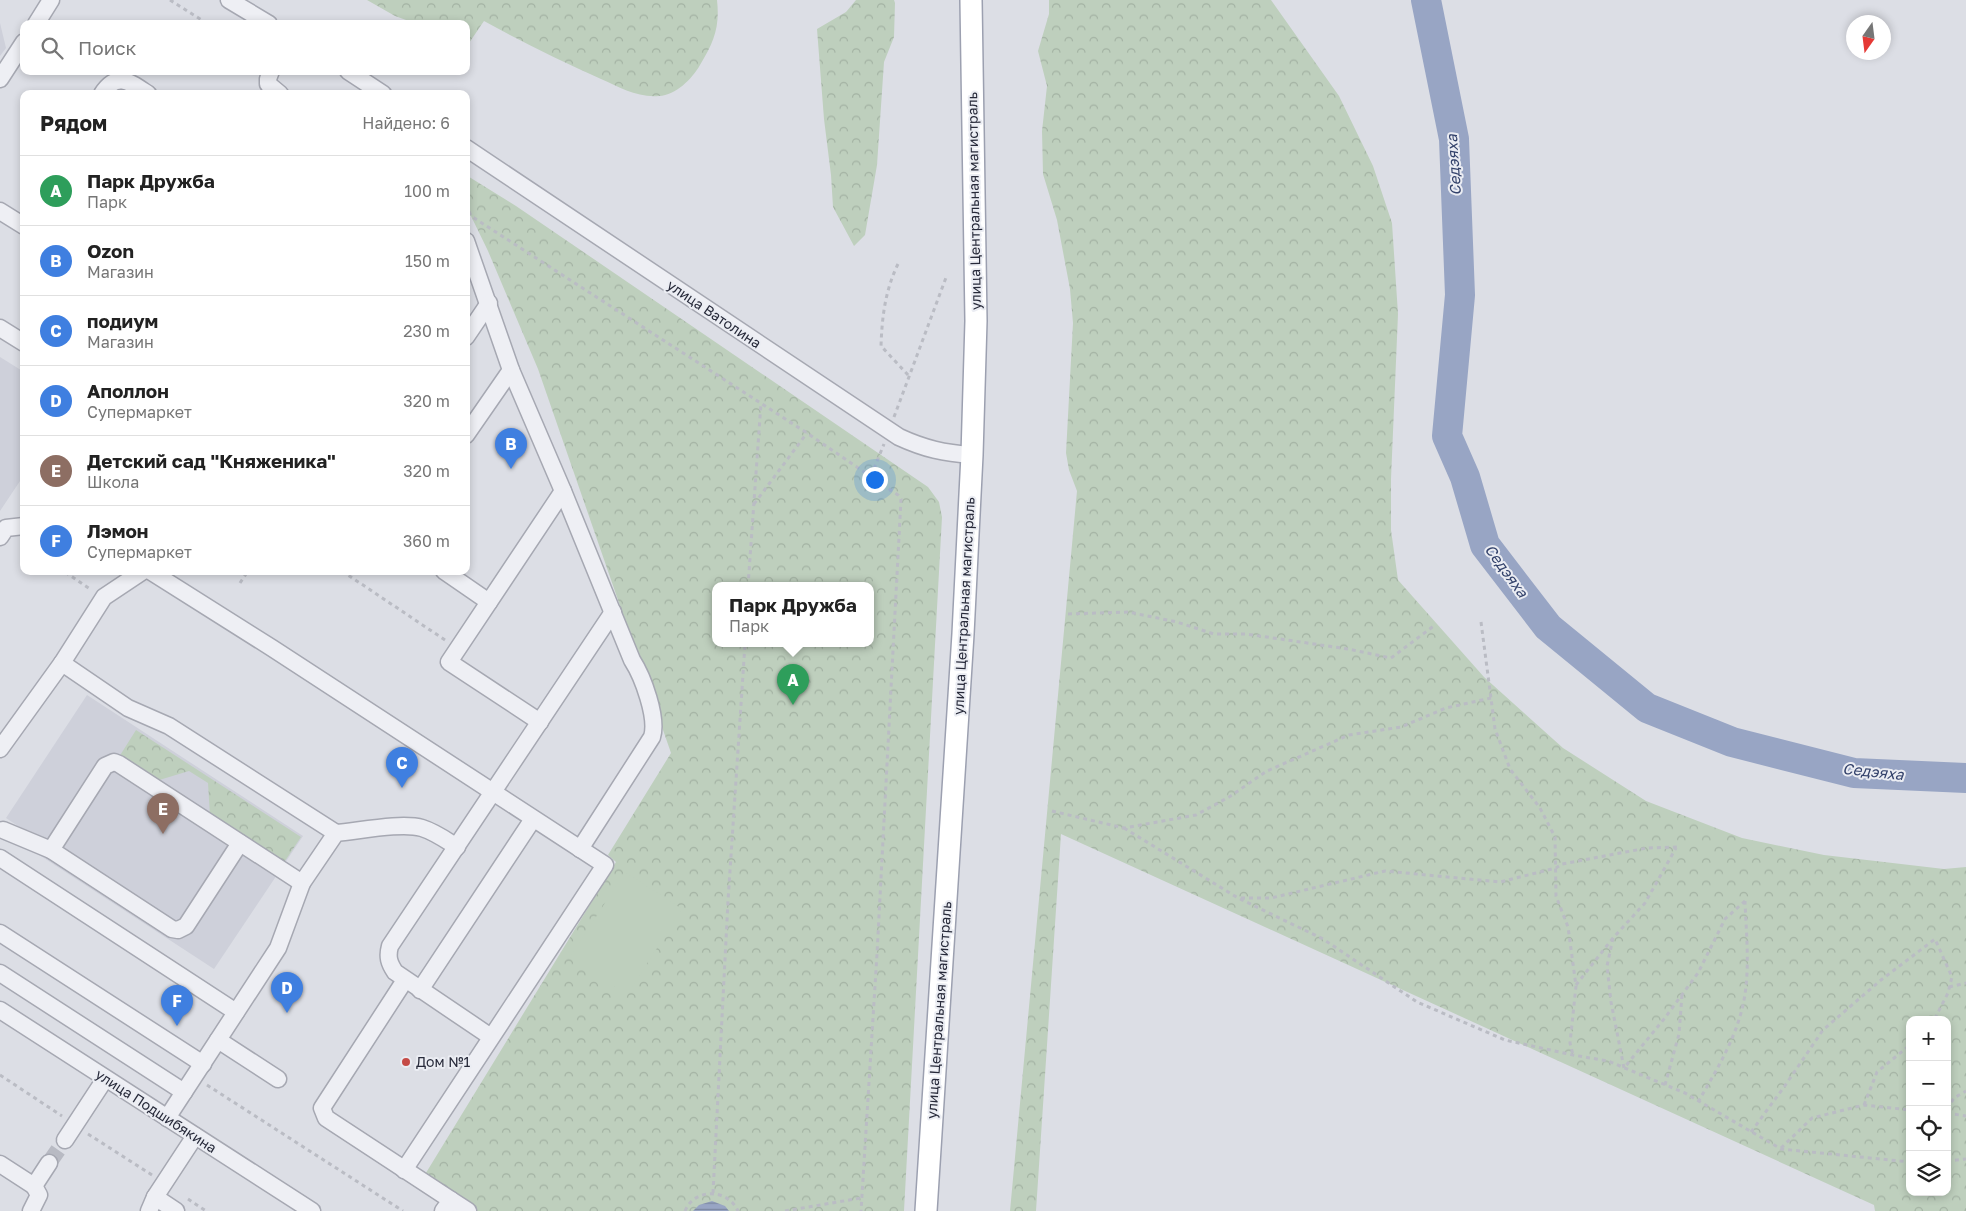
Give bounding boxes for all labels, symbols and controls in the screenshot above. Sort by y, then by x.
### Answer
north arrow [1846,15,1891,60]
search box [20,20,470,75]
icon: search [38,34,66,62]
text: Поиск [78,36,137,59]
street label: улица Центральная магистраль [963,92,984,310]
text: Рядом [40,110,107,136]
text: Найдено: 6 [362,113,450,133]
water label: Седэяха [1442,133,1464,196]
text: Парк Дружба [87,169,215,192]
text: A [50,181,62,201]
text: 100 m [404,181,450,201]
text: Парк [87,192,127,212]
text: Ozon [87,239,134,262]
text: B [50,251,62,271]
text: 150 m [405,251,450,271]
text: Магазин [87,262,154,282]
street label: улица Ватолина [664,276,765,351]
text: подиум [87,309,158,332]
text: C [50,321,62,341]
text: 230 m [403,321,450,341]
text: Магазин [87,332,154,352]
text: Аполлон [87,379,169,402]
text: D [50,391,62,411]
text: 320 m [403,391,450,411]
text: Супермаркет [87,402,192,422]
pin: B [495,428,527,469]
text: Детский сад "Княженика" [87,449,336,472]
text: E [51,461,61,481]
text: 320 m [403,461,450,481]
your location [862,467,888,493]
text: Школа [87,472,139,492]
street label: улица Центральная магистраль [949,497,978,715]
text: Лэмон [87,519,148,542]
text: F [51,531,61,551]
text: 360 m [403,531,450,551]
water label: Седэяха [1482,540,1532,601]
text: Супермаркет [87,542,192,562]
popup [712,582,874,647]
text: Парк Дружба [729,593,857,616]
text: Парк [729,616,769,636]
pin: A [777,664,809,705]
pin: C [386,747,418,788]
water label: Седэяха [1842,759,1905,783]
pin: E [147,793,179,834]
street label: улица Центральная магистраль [922,901,955,1119]
pin: D [271,972,303,1013]
pin: F [161,985,193,1026]
map controls [1906,1016,1951,1196]
button: + [1906,1016,1951,1061]
place label: Дом №1 [416,1053,470,1070]
marker: Дом №1 [400,1056,412,1068]
button: − [1906,1061,1951,1106]
street label: улица Подшибякина [93,1065,220,1156]
button: locate [1906,1106,1951,1151]
button: layers [1906,1151,1951,1196]

